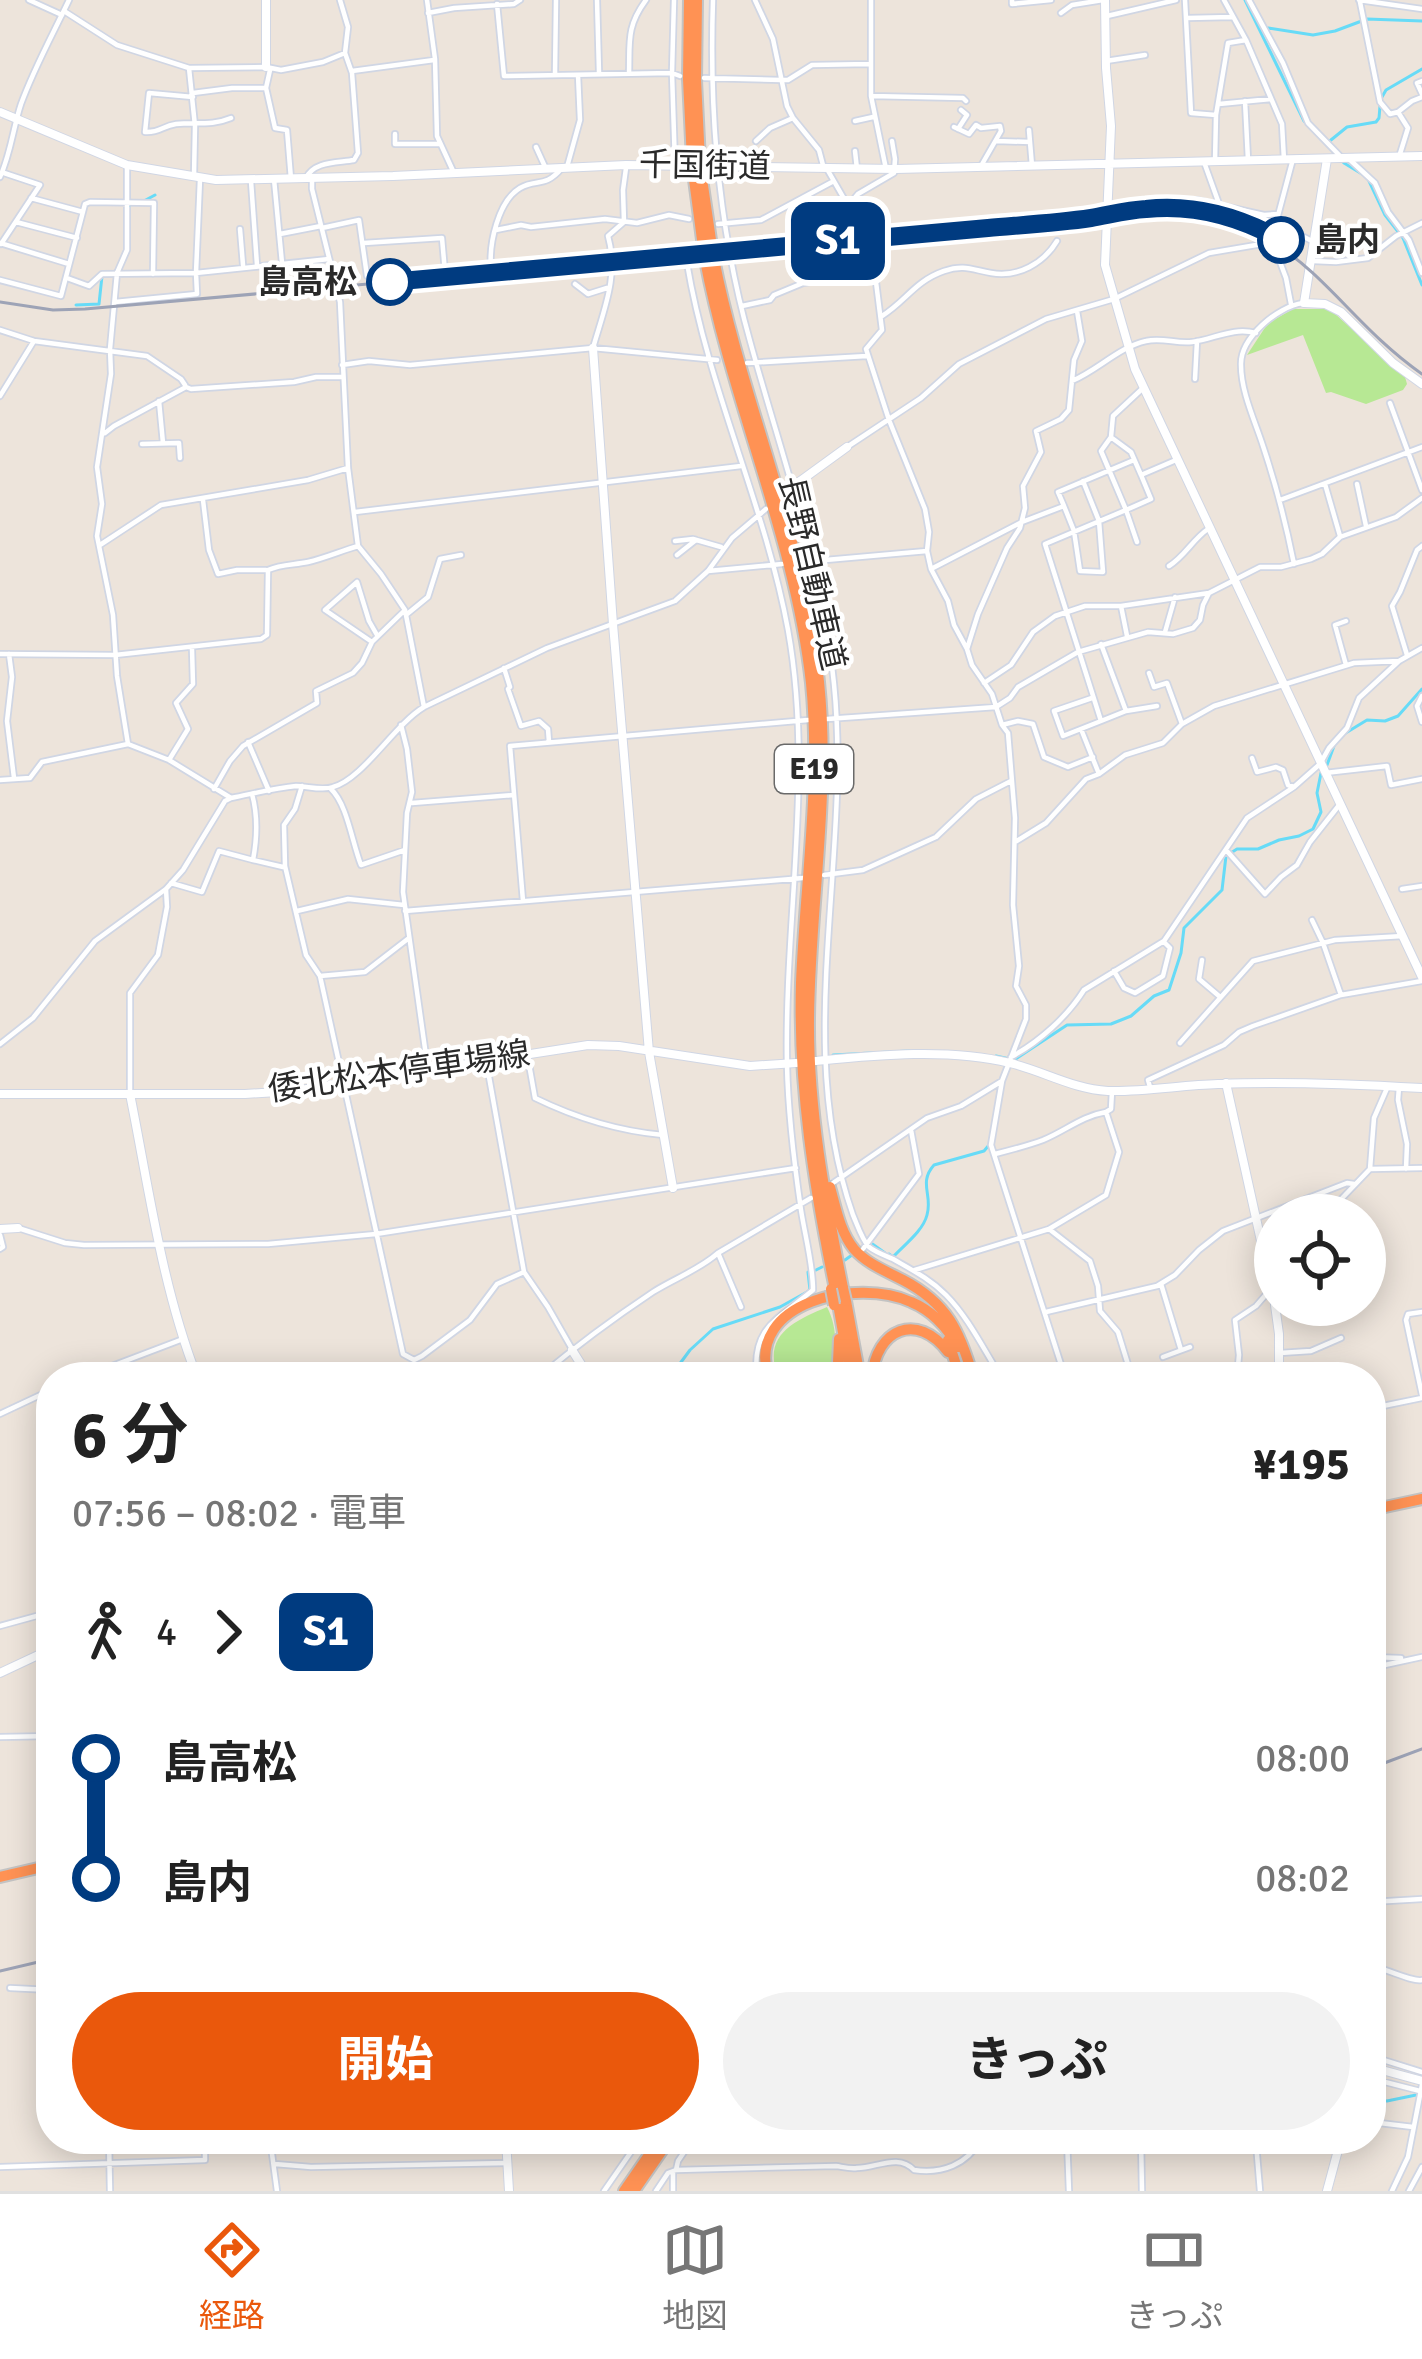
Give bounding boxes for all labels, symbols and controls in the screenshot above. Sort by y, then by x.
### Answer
street label: 千国街道 [639,144,771,188]
line badge: S1 [784,202,892,280]
text: S1 [815,215,861,266]
marker: 島内 [1259,218,1303,262]
place label: 島内 [1314,220,1380,261]
marker: 島高松 [368,260,412,304]
place label: 島高松 [258,262,357,303]
street label: 長野自動車道 [770,472,854,674]
road number: E19 [775,745,853,793]
street label: 倭北松本停車場線 [265,1033,533,1111]
map controls [1254,1194,1386,1326]
button: locate [1254,1194,1386,1326]
text: 6 分 [72,1395,188,1476]
text: ¥195 [1253,1437,1350,1492]
text: 07:56 – 08:02 · 電車 [72,1489,406,1537]
icon: walk [72,1599,138,1665]
icon: forward [195,1599,261,1665]
text: S1 [303,1606,349,1657]
text: 4 [156,1608,177,1656]
text: 08:00 [1255,1734,1350,1782]
text: 島高松 [162,1736,297,1791]
text: 08:02 [1255,1854,1350,1902]
text: 島内 [162,1856,252,1911]
button: 開始 [72,1992,699,2130]
button: きっぷ [723,1992,1350,2130]
tab: 経路 [199,2217,265,2337]
tab: 地図 [662,2217,728,2337]
tab: きっぷ [1126,2217,1223,2337]

